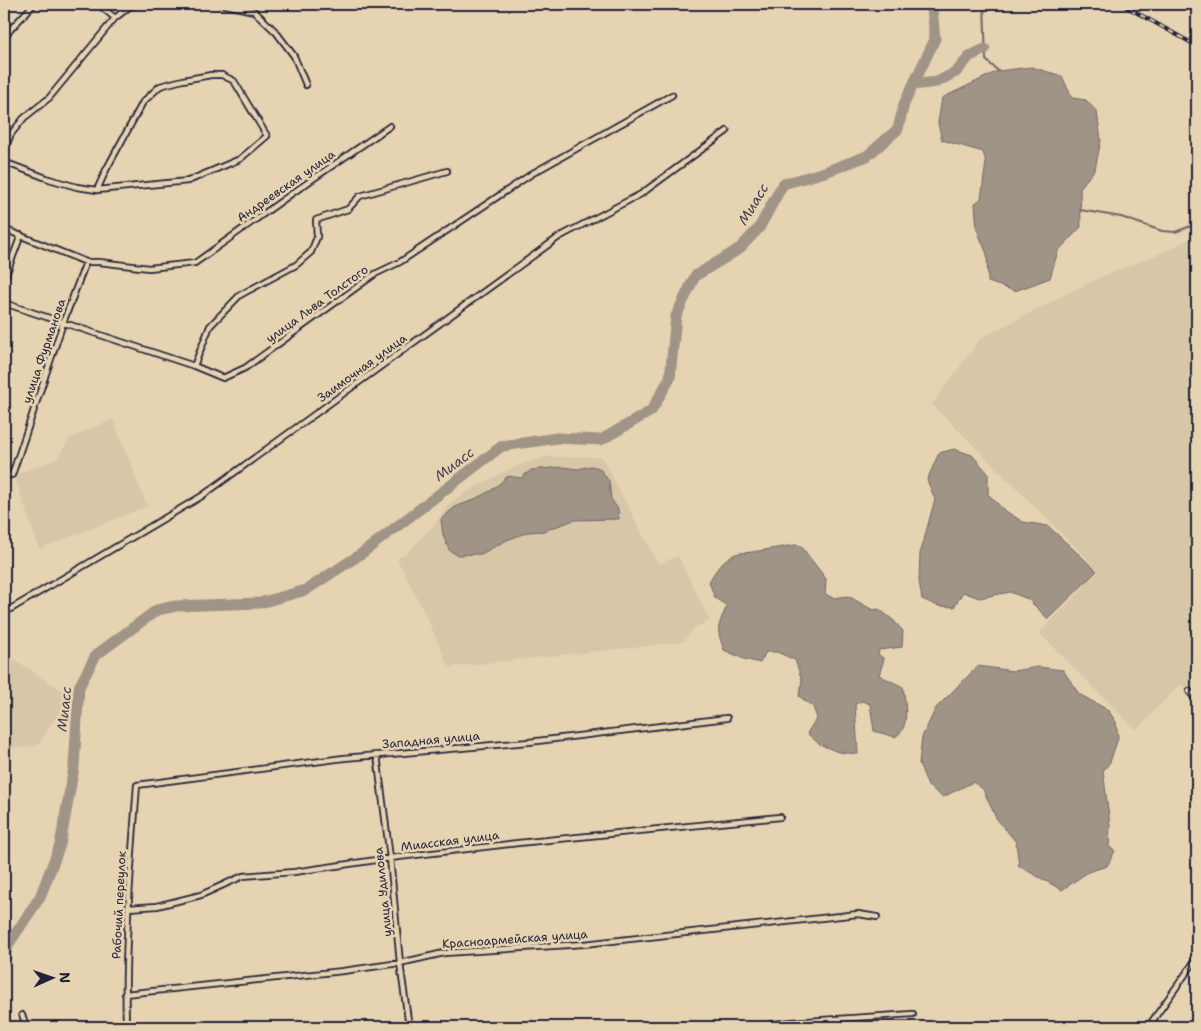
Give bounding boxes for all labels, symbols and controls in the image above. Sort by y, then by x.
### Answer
street label: Андреевская улица [234,146,339,226]
water label: Миасс [734,180,772,228]
street label: улица Льва Толстого [263,261,371,347]
street label: улица Фурманова [19,296,70,405]
street label: Заимочная улица [314,330,410,406]
water label: Миасс [430,443,478,485]
water label: Миасс [53,685,75,733]
street label: Западная улица [381,728,481,752]
street label: Миасская улица [400,827,501,855]
street label: улица Удилова [370,846,396,938]
street label: Рабочий переулок [108,850,130,960]
street label: Красноармейская улица [442,926,589,952]
north arrow [28,954,78,1004]
text: N [56,972,74,983]

